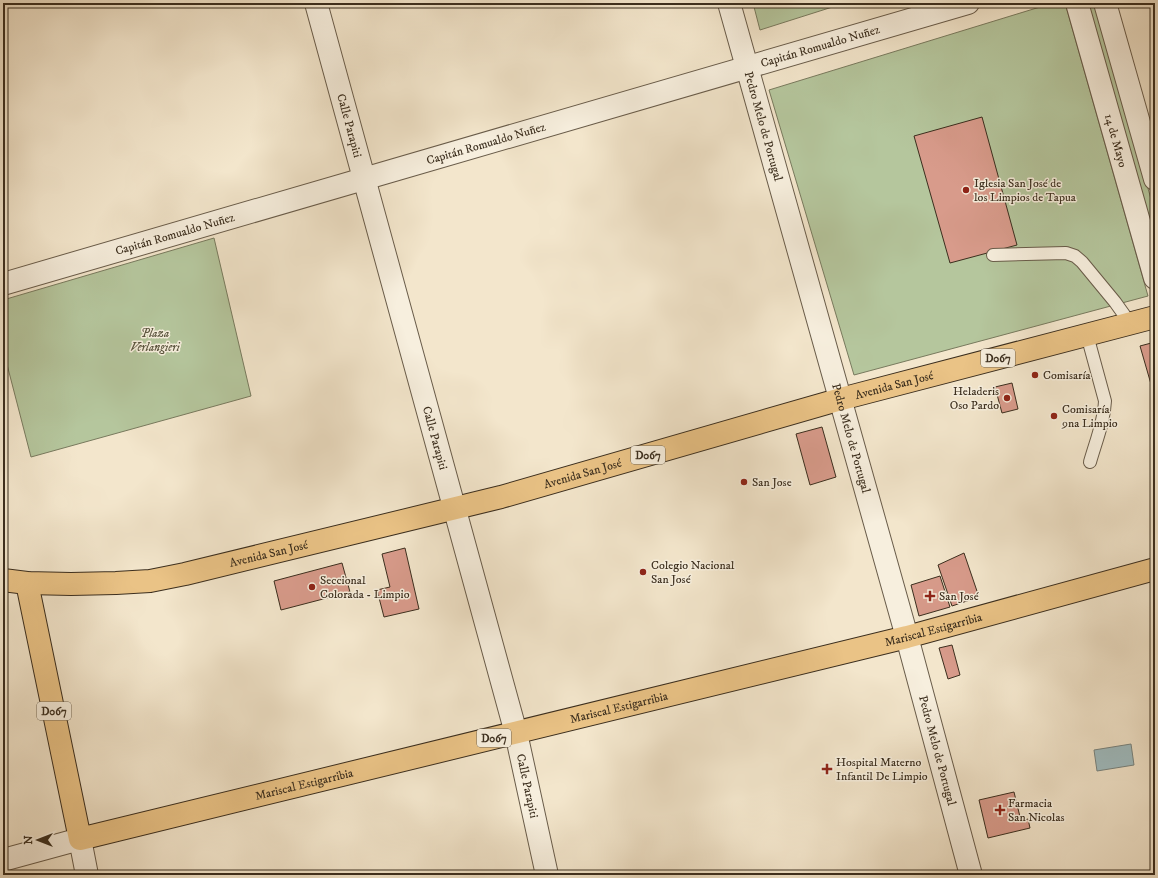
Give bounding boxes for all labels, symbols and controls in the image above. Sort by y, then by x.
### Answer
street label: Capitán Romualdo Nuñez [759,22,882,71]
street label: Pedro Melo de Portugal [741,70,786,183]
street label: Calle Parapiti [333,92,365,159]
street label: 14 de Mayo [1101,112,1130,169]
street label: Capitán Romualdo Nuñez [425,119,547,168]
place label: Iglesia San José de los Limpios de Tapua [974,176,1077,205]
marker: Iglesia San José de los Limpios de Tapua [961,185,971,195]
street label: Capitán Romualdo Nuñez [114,210,236,259]
park label: Plaza Verlangieri [130,326,181,355]
road number: D067 [981,349,1015,367]
street label: Avenida San José [854,368,935,403]
place label: Comisaría [1043,368,1092,383]
marker: Comisaría [1030,370,1040,380]
street label: Pedro Melo de Portugal [828,382,873,495]
place label: Heladeris Oso Pardo [950,384,999,413]
marker: Heladeris Oso Pardo [1002,393,1012,403]
place label: Comisaría 9na Limpio [1061,402,1118,431]
street label: Calle Parapiti [419,405,451,472]
marker: Comisaría 9na Limpio [1049,411,1059,421]
road number: D067 [631,446,665,464]
street label: Avenida San José [542,456,623,492]
place label: San Jose [752,475,792,490]
marker: San Jose [739,477,749,487]
street label: Avenida San José [228,537,310,571]
place label: Colegio Nacional San José [651,558,735,587]
marker: Colegio Nacional San José [638,567,648,577]
place label: Seccional Colorada - Limpio [320,573,410,602]
marker: Seccional Colorada - Limpio [307,582,317,592]
place label: San José [939,589,979,604]
marker: San José [924,590,936,602]
street label: Mariscal Estigarribia [883,610,985,650]
street label: Mariscal Estigarribia [568,688,670,727]
street label: Pedro Melo de Portugal [915,694,959,808]
road number: D067 [37,702,71,720]
road number: D067 [477,729,511,747]
street label: Calle Parapiti [513,752,541,820]
place label: Hospital Materno Infantil De Limpio [836,755,928,784]
marker: Hospital Materno Infantil De Limpio [821,763,833,775]
street label: Mariscal Estigarribia [254,765,356,804]
place label: Farmacia San Nicolas [1008,796,1065,825]
marker: Farmacia San Nicolas [995,805,1005,815]
north arrow [18,820,58,860]
text: N [22,835,36,845]

